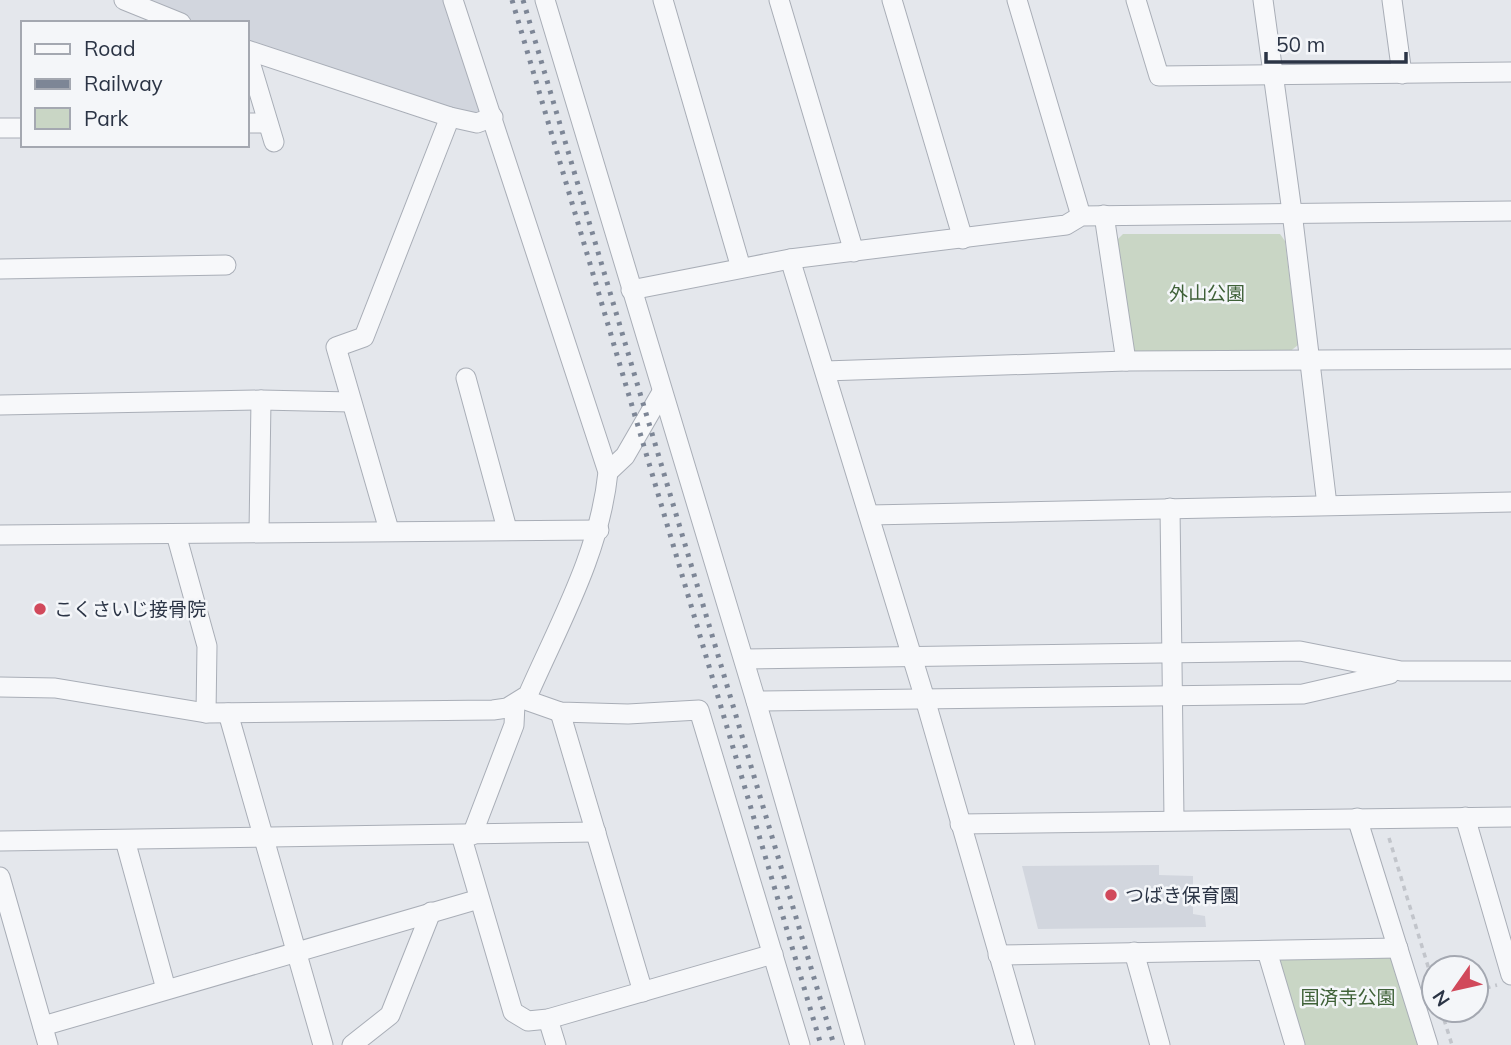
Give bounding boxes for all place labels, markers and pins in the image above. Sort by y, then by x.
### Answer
place label: こくさいじ接骨院 [54,597,206,621]
marker: こくさいじ接骨院 [32,601,48,617]
place label: つばき保育園 [1125,883,1239,907]
marker: つばき保育園 [1103,887,1119,903]

